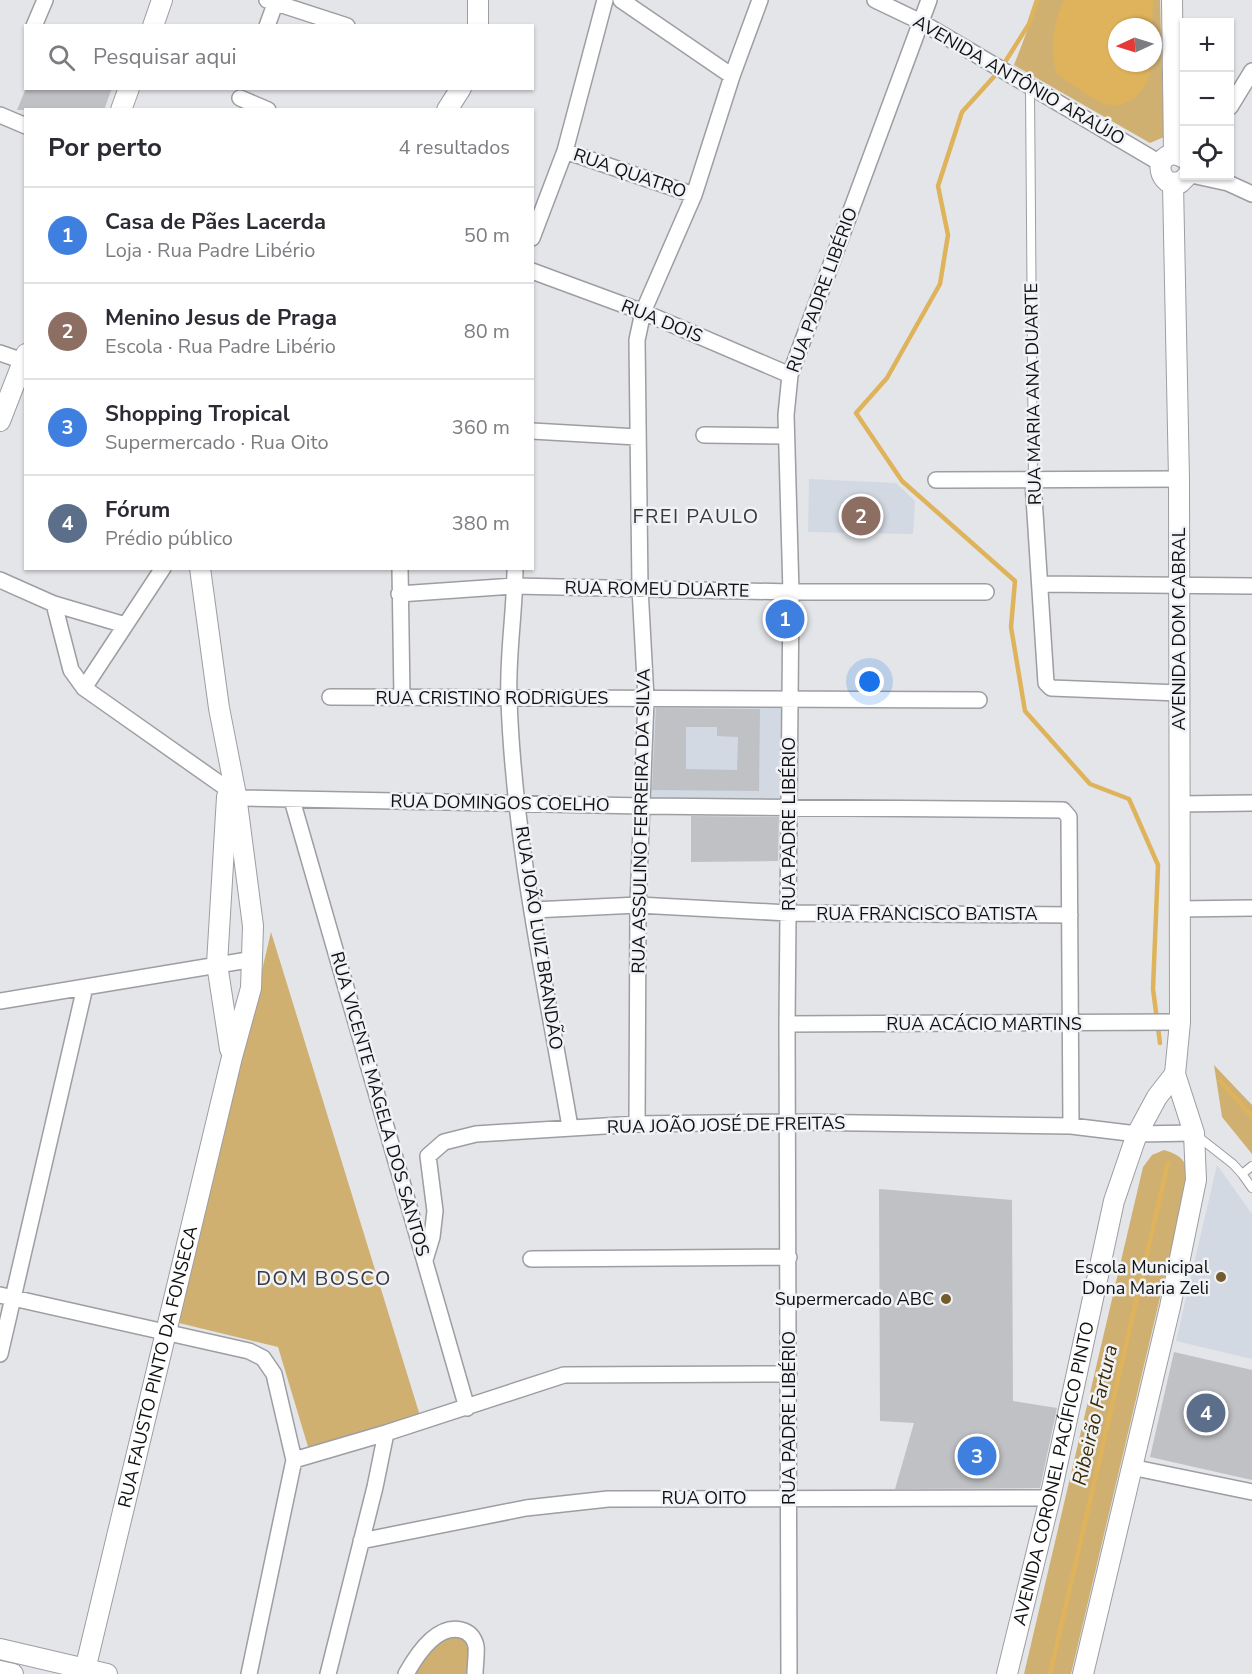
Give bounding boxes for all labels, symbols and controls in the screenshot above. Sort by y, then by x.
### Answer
street label: AVENIDA ANTÔNIO ARAÚJO [909,9,1129,151]
north arrow [1108,18,1162,72]
map controls [1180,18,1234,180]
button: + [1180,18,1234,72]
search box [24,24,534,90]
icon: search [45,41,78,74]
text: Pesquisar aqui [93,42,237,72]
button: − [1180,72,1234,126]
button: locate [1180,126,1234,180]
text: Por perto [48,130,162,165]
text: 4 resultados [399,134,510,161]
street label: RUA QUATRO [570,142,690,204]
street label: RUA PADRE LIBÉRIO [781,204,863,376]
text: Casa de Pães Lacerda [105,207,326,237]
text: 1 [62,222,74,249]
text: 50 m [464,222,510,249]
text: Loja · Rua Padre Libério [105,237,315,264]
street label: RUA MARIA ANA DUARTE [1019,283,1047,505]
street label: RUA DOIS [618,294,706,348]
text: Menino Jesus de Praga [105,303,337,333]
text: 2 [62,318,74,345]
text: 80 m [464,318,510,345]
text: Escola · Rua Padre Libério [105,333,336,360]
text: Shopping Tropical [105,399,290,429]
text: 3 [62,414,74,441]
text: 360 m [452,414,510,441]
text: Supermercado · Rua Oito [105,429,329,456]
pin: 2 [842,494,880,538]
text: Fórum [105,495,170,525]
district label: FREI PAULO [632,503,760,530]
text: 4 [62,510,74,537]
text: 380 m [452,510,510,537]
text: Prédio público [105,525,233,552]
street label: AVENIDA DOM CABRAL [1167,527,1191,730]
street label: RUA ROMEU DUARTE [564,575,750,603]
pin: 1 [766,596,804,642]
your location [855,667,884,696]
street label: RUA ASSULINO FERREIRA DA SILVA [626,668,656,974]
street label: RUA CRISTINO RODRIGUES [376,686,608,710]
street label: RUA PADRE LIBÉRIO [777,737,801,911]
street label: RUA DOMINGOS COELHO [390,789,610,817]
street label: RUA JOÃO LUIZ BRANDÃO [509,824,569,1052]
street label: RUA FRANCISCO BATISTA [816,902,1038,926]
street label: RUA VICENTE MAGELA DOS SANTOS [325,949,435,1259]
street label: RUA ACÁCIO MARTINS [886,1012,1082,1036]
street label: RUA JOÃO JOSÉ DE FREITAS [607,1111,845,1139]
street label: RUA FAUSTO PINTO DA FONSECA [112,1223,203,1510]
place label: Escola Municipal Dona Maria Zeli [1075,1255,1210,1300]
district label: DOM BOSCO [256,1265,392,1292]
marker: Escola Municipal Dona Maria Zeli [1214,1270,1228,1284]
place label: Supermercado ABC [775,1287,934,1311]
marker: Supermercado ABC [939,1292,953,1306]
street label: AVENIDA CORONEL PACÍFICO PINTO [1007,1319,1100,1628]
street label: RUA PADRE LIBÉRIO [777,1331,801,1505]
water label: Ribeirão Fartura [1066,1342,1124,1488]
pin: 4 [1186,1390,1226,1436]
pin: 3 [958,1434,996,1478]
street label: RUA OITO [661,1486,747,1510]

